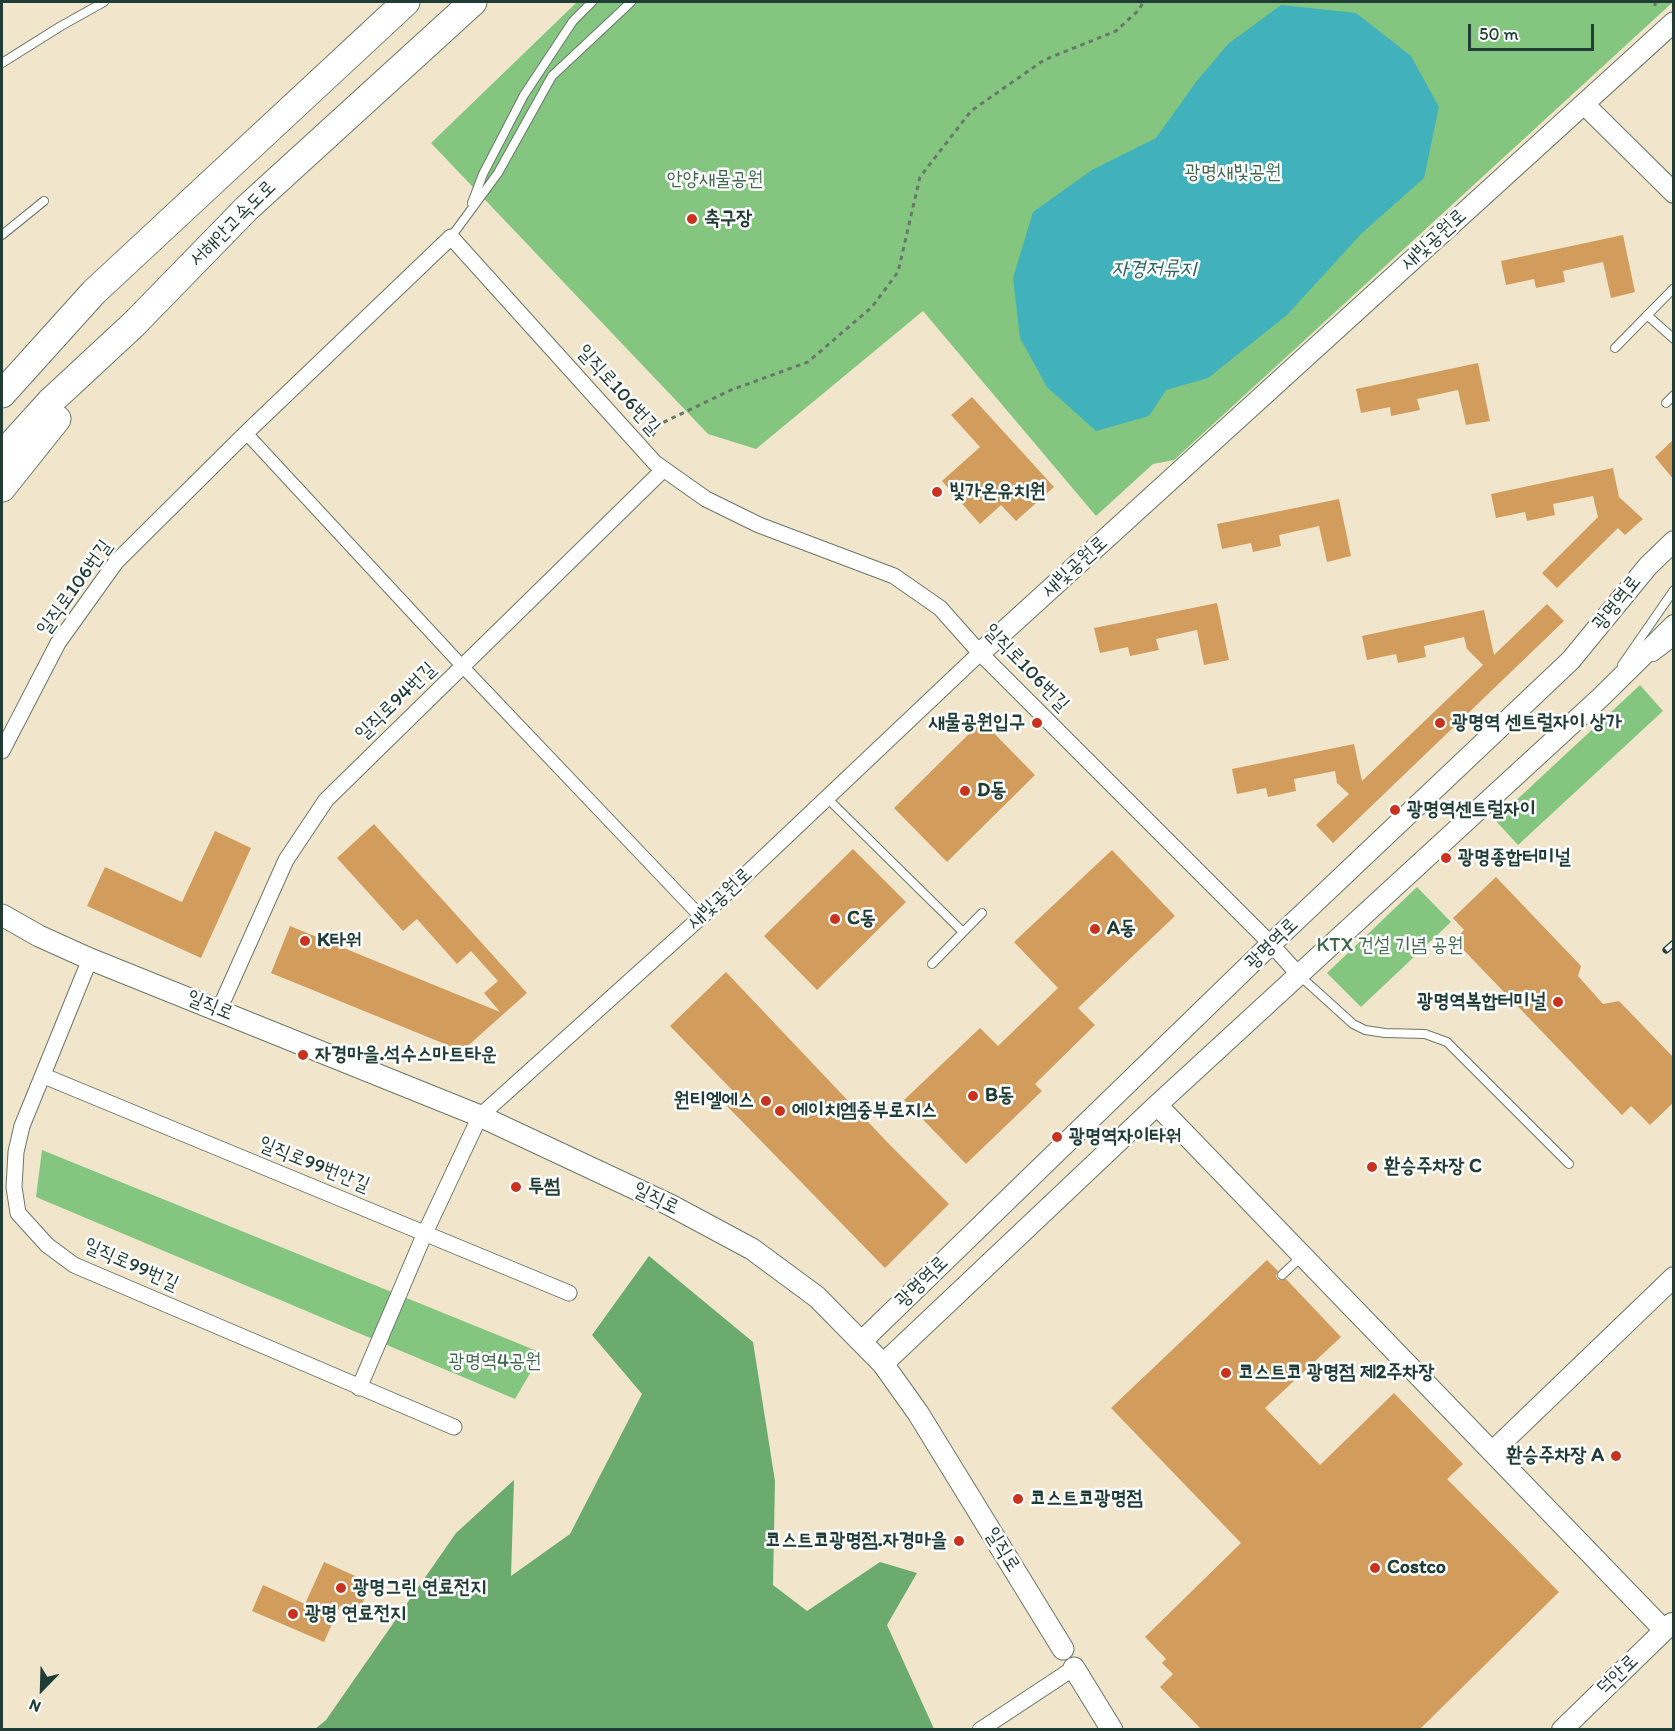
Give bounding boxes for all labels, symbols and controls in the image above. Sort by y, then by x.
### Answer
scale bar [1471,12,1597,50]
text: 50 m [1479,23,1519,45]
park label: 광명새빛공원 [1185,161,1281,185]
park label: 안양새물공원 [667,168,763,192]
street label: 서해안고속도로 [185,176,281,272]
street label: 새빛공원로 [1396,204,1472,276]
place label: 축구장 [704,207,752,231]
marker: 축구장 [685,212,699,226]
water label: 자경저류지 [1112,257,1196,283]
street label: 일직로106번길 [571,340,665,440]
place label: 빛가온유치원 [949,480,1046,504]
marker: 빛가온유치원 [930,485,944,499]
street label: 새빛공원로 [1037,531,1113,603]
street label: 일직로106번길 [32,535,118,641]
street label: 광명역로 [1587,570,1647,636]
street label: 일직로106번길 [978,619,1074,717]
street label: 일직로94번길 [351,658,441,746]
place label: 새물공원입구 [928,711,1025,735]
place label: 광명역 센트럴자이 상가 [1452,711,1622,735]
marker: 새물공원입구 [1030,716,1044,730]
marker: 광명역 센트럴자이 상가 [1433,716,1447,730]
place label: D동 [977,779,1006,803]
marker: D동 [958,784,972,798]
place label: 광명역센트럴자이 [1407,798,1536,822]
marker: 광명역센트럴자이 [1388,803,1402,817]
place label: 광명종합터미널 [1458,846,1571,870]
marker: 광명종합터미널 [1439,851,1453,865]
street label: 새빛공원로 [682,863,758,935]
place label: C동 [847,907,876,931]
marker: C동 [828,912,842,926]
street label: 광명역로 [1241,913,1303,975]
place label: A동 [1107,917,1136,941]
marker: A동 [1088,922,1102,936]
place label: K타워 [317,929,362,953]
marker: K타워 [298,934,312,948]
park label: KTX 건설 기념 공원 [1317,934,1463,958]
street label: 일직로 [183,986,237,1026]
place label: 광명역복합터미널 [1417,990,1546,1014]
marker: 광명역복합터미널 [1551,995,1565,1009]
place label: 자경마을.석수스마트타운 [315,1043,497,1067]
marker: 자경마을.석수스마트타운 [296,1048,310,1062]
place label: B동 [985,1084,1014,1108]
place label: 원티엘에스 [674,1089,754,1113]
marker: B동 [966,1089,980,1103]
marker: 원티엘에스 [759,1094,773,1108]
place label: 에이치엠중부로지스 [792,1099,937,1123]
marker: 에이치엠중부로지스 [773,1104,787,1118]
place label: 광명역자이타워 [1069,1125,1182,1149]
marker: 광명역자이타워 [1050,1130,1064,1144]
street label: 일직로99번안길 [255,1132,373,1198]
place label: 환승주차장 C [1384,1155,1482,1179]
marker: 환승주차장 C [1365,1160,1379,1174]
place label: 투썸 [528,1175,560,1199]
street label: 일직로 [629,1178,683,1220]
marker: 투썸 [509,1180,523,1194]
street label: 일직로99번길 [80,1233,182,1297]
street label: 광명역로 [891,1251,953,1313]
park label: 광명역4공원 [449,1350,541,1374]
place label: 코스트코 광명점 제2주차장 [1238,1361,1435,1385]
marker: 코스트코 광명점 제2주차장 [1219,1366,1233,1380]
place label: 환승주차장 A [1506,1444,1604,1468]
marker: 환승주차장 A [1609,1449,1623,1463]
place label: 코스트코광명점 [1030,1487,1143,1511]
marker: 코스트코광명점 [1011,1492,1025,1506]
street label: 일직로 [979,1523,1025,1577]
place label: 코스트코광명점.자경마을 [765,1529,947,1553]
marker: 코스트코광명점.자경마을 [952,1534,966,1548]
place label: Costco [1387,1556,1446,1580]
marker: Costco [1368,1561,1382,1575]
place label: 광명그린 연료전지 [353,1576,486,1600]
marker: 광명그린 연료전지 [334,1581,348,1595]
place label: 광명 연료전지 [305,1602,406,1626]
marker: 광명 연료전지 [286,1607,300,1621]
street label: 덕안로 [1592,1650,1644,1700]
north arrow [12,1659,72,1719]
text: N [26,1695,43,1717]

